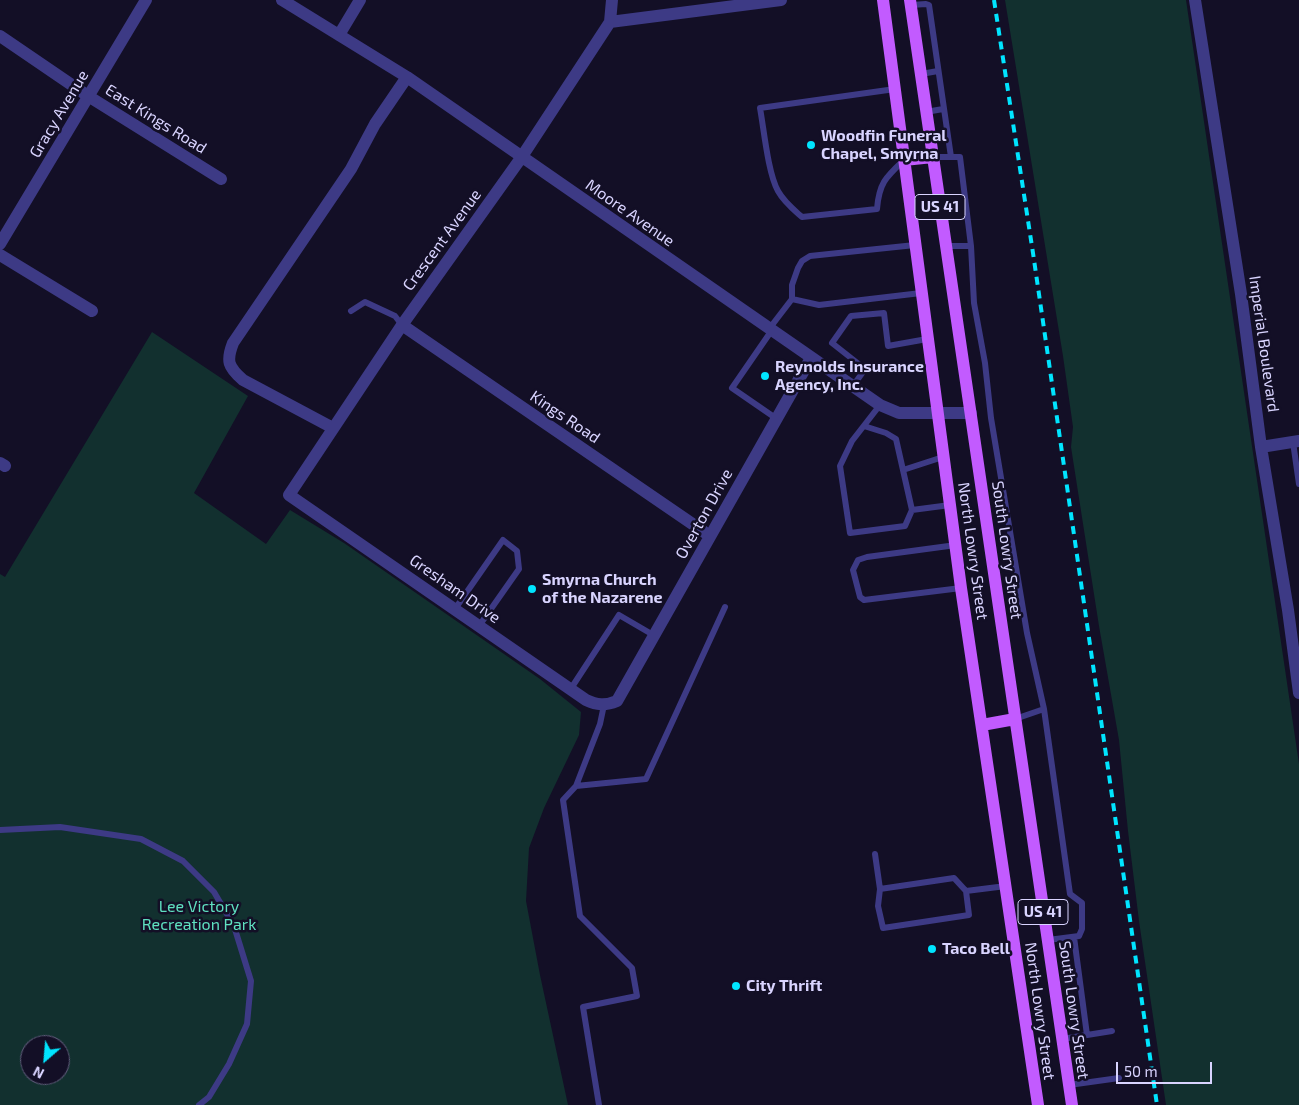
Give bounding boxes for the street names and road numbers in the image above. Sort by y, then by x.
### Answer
street label: Gracy Avenue [25,67,93,161]
street label: East Kings Road [102,80,210,158]
street label: Moore Avenue [582,175,678,251]
street label: Crescent Avenue [399,185,485,295]
road number: US 41 [915,194,965,220]
street label: Imperial Boulevard [1245,275,1283,413]
street label: Kings Road [526,387,604,447]
street label: Overton Drive [671,466,737,562]
street label: South Lowry Street [988,480,1026,620]
street label: North Lowry Street [954,481,992,621]
street label: Gresham Drive [406,551,504,627]
road number: US 41 [1018,900,1068,924]
street label: South Lowry Street [1055,940,1093,1080]
street label: North Lowry Street [1021,941,1059,1081]

